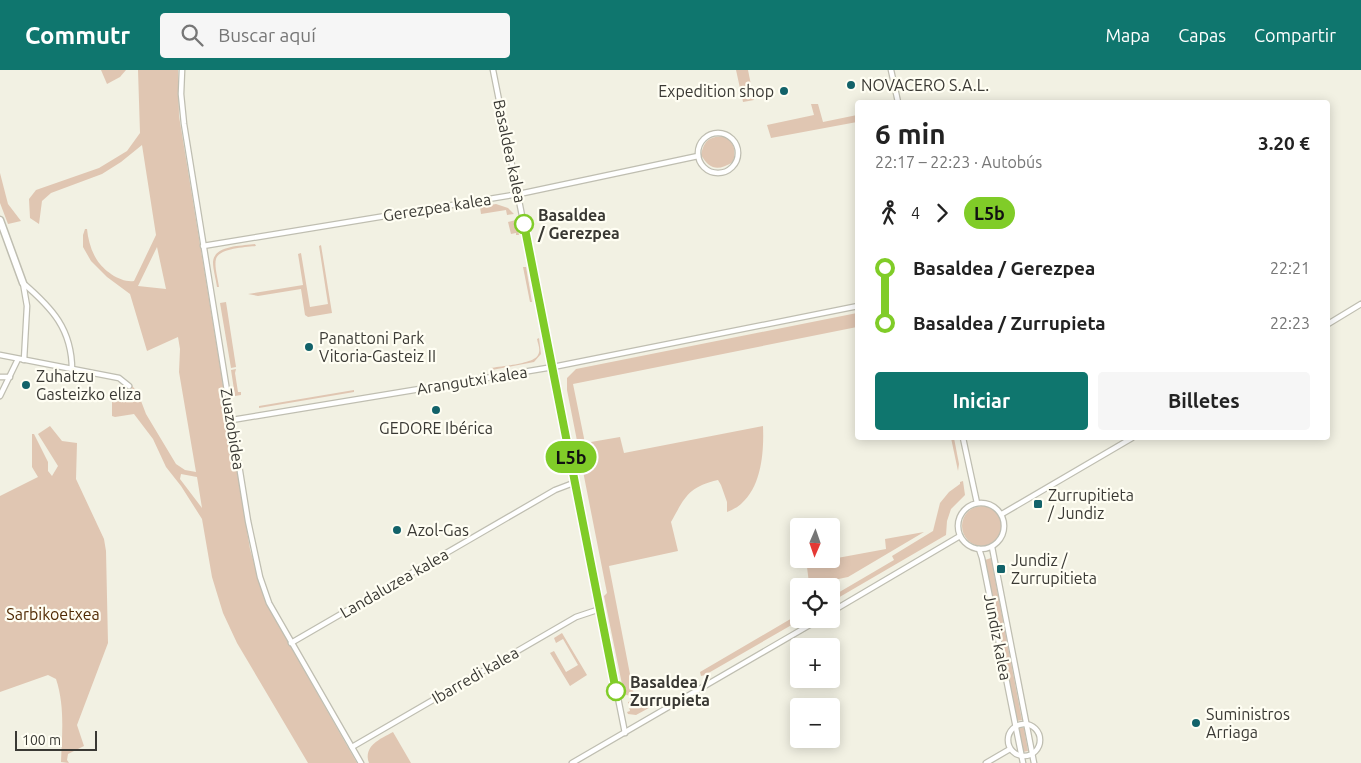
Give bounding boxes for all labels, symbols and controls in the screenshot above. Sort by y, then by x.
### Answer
search box [160,13,510,58]
icon: search [178,21,206,49]
text: Commutr [25,22,130,49]
text: Buscar aquí [218,24,316,46]
text: Mapa [1105,25,1150,45]
text: Capas [1178,25,1226,45]
text: Compartir [1254,25,1336,45]
place label: NOVACERO S.A.L. [861,76,989,94]
marker: NOVACERO S.A.L. [845,79,857,91]
place label: Expedition shop [658,82,774,100]
marker: Expedition shop [778,85,790,97]
street label: Basaldea kalea [490,98,530,204]
text: 6 min [875,118,946,149]
text: 3.20 € [1258,132,1310,154]
text: 22:17 – 22:23 · Autobús [875,153,1042,171]
street label: Gerezpea kalea [382,190,492,224]
icon: walk [875,199,903,227]
icon: forward [928,199,956,227]
text: L5b [974,203,1005,223]
text: 4 [911,204,920,222]
place label: Basaldea / Gerezpea [537,206,620,242]
marker: Basaldea / Gerezpea [514,214,534,234]
text: Basaldea / Gerezpea [913,257,1095,279]
text: 22:21 [1270,259,1310,277]
text: Basaldea / Zurrupieta [913,312,1106,334]
text: 22:23 [1270,314,1310,332]
place label: Panattoni Park Vitoria-Gasteiz II [319,329,436,365]
marker: Panattoni Park Vitoria-Gasteiz II [303,341,315,353]
street label: Arangutxi kalea [415,362,529,398]
place label: Zuhatzu Gasteizko eliza [36,367,141,403]
button: Iniciar [875,372,1088,430]
button: Billetes [1098,372,1310,430]
marker: Zuhatzu Gasteizko eliza [20,379,32,391]
street label: Zuazobidea [218,387,248,471]
marker: GEDORE Ibérica [430,404,442,416]
place label: GEDORE Ibérica [379,419,493,437]
line badge: L5b [542,441,600,473]
text: L5b [556,447,586,467]
place label: Zurrupitieta / Jundiz [1047,486,1134,522]
marker: Zurrupitieta / Jundiz [1032,498,1044,510]
north arrow [790,518,840,568]
map controls [790,518,840,748]
place label: Azol-Gas [407,521,469,539]
marker: Azol-Gas [391,524,403,536]
street label: Landaluzea kalea [337,545,451,621]
place label: Jundiz / Zurrupitieta [1011,551,1097,587]
marker: Jundiz / Zurrupitieta [995,563,1007,575]
button: locate [790,578,840,628]
street label: Jundiz kalea [981,592,1015,682]
park label: Sarbikoetxea [6,605,100,623]
button: + [790,638,840,688]
street label: Ibarredi kalea [428,643,522,707]
place label: Basaldea / Zurrupieta [630,673,710,709]
marker: Basaldea / Zurrupieta [606,681,626,701]
button: − [790,698,840,748]
place label: Suministros Arriaga [1206,705,1290,741]
marker: Suministros Arriaga [1190,717,1202,729]
scale bar [15,728,98,751]
text: 100 m [22,732,61,748]

